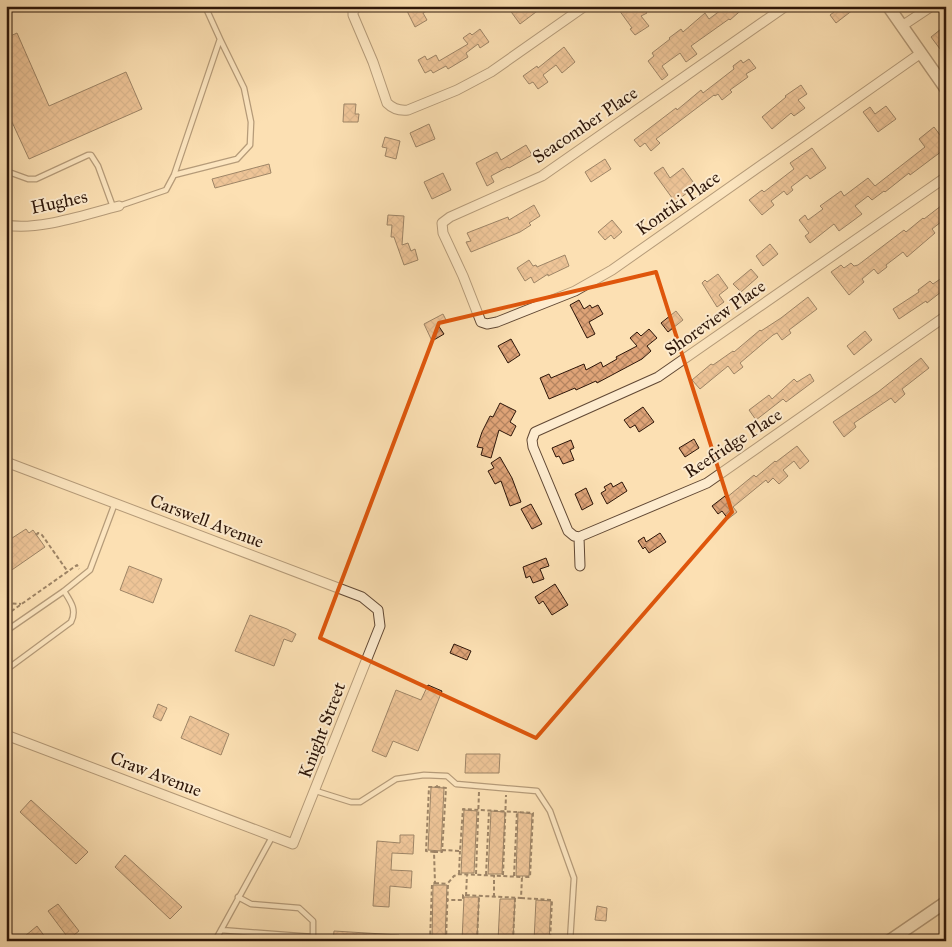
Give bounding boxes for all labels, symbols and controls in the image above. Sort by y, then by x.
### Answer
street label: Seacomber Place [528,82,642,168]
street label: Kontiki Place [632,166,724,240]
street label: Hughes [29,185,90,220]
street label: Shoreview Place [660,275,770,361]
street label: Reefridge Place [680,403,786,484]
street label: Carswell Avenue [147,489,267,553]
street label: Knight Street [294,678,351,781]
street label: Craw Avenue [107,746,205,802]

